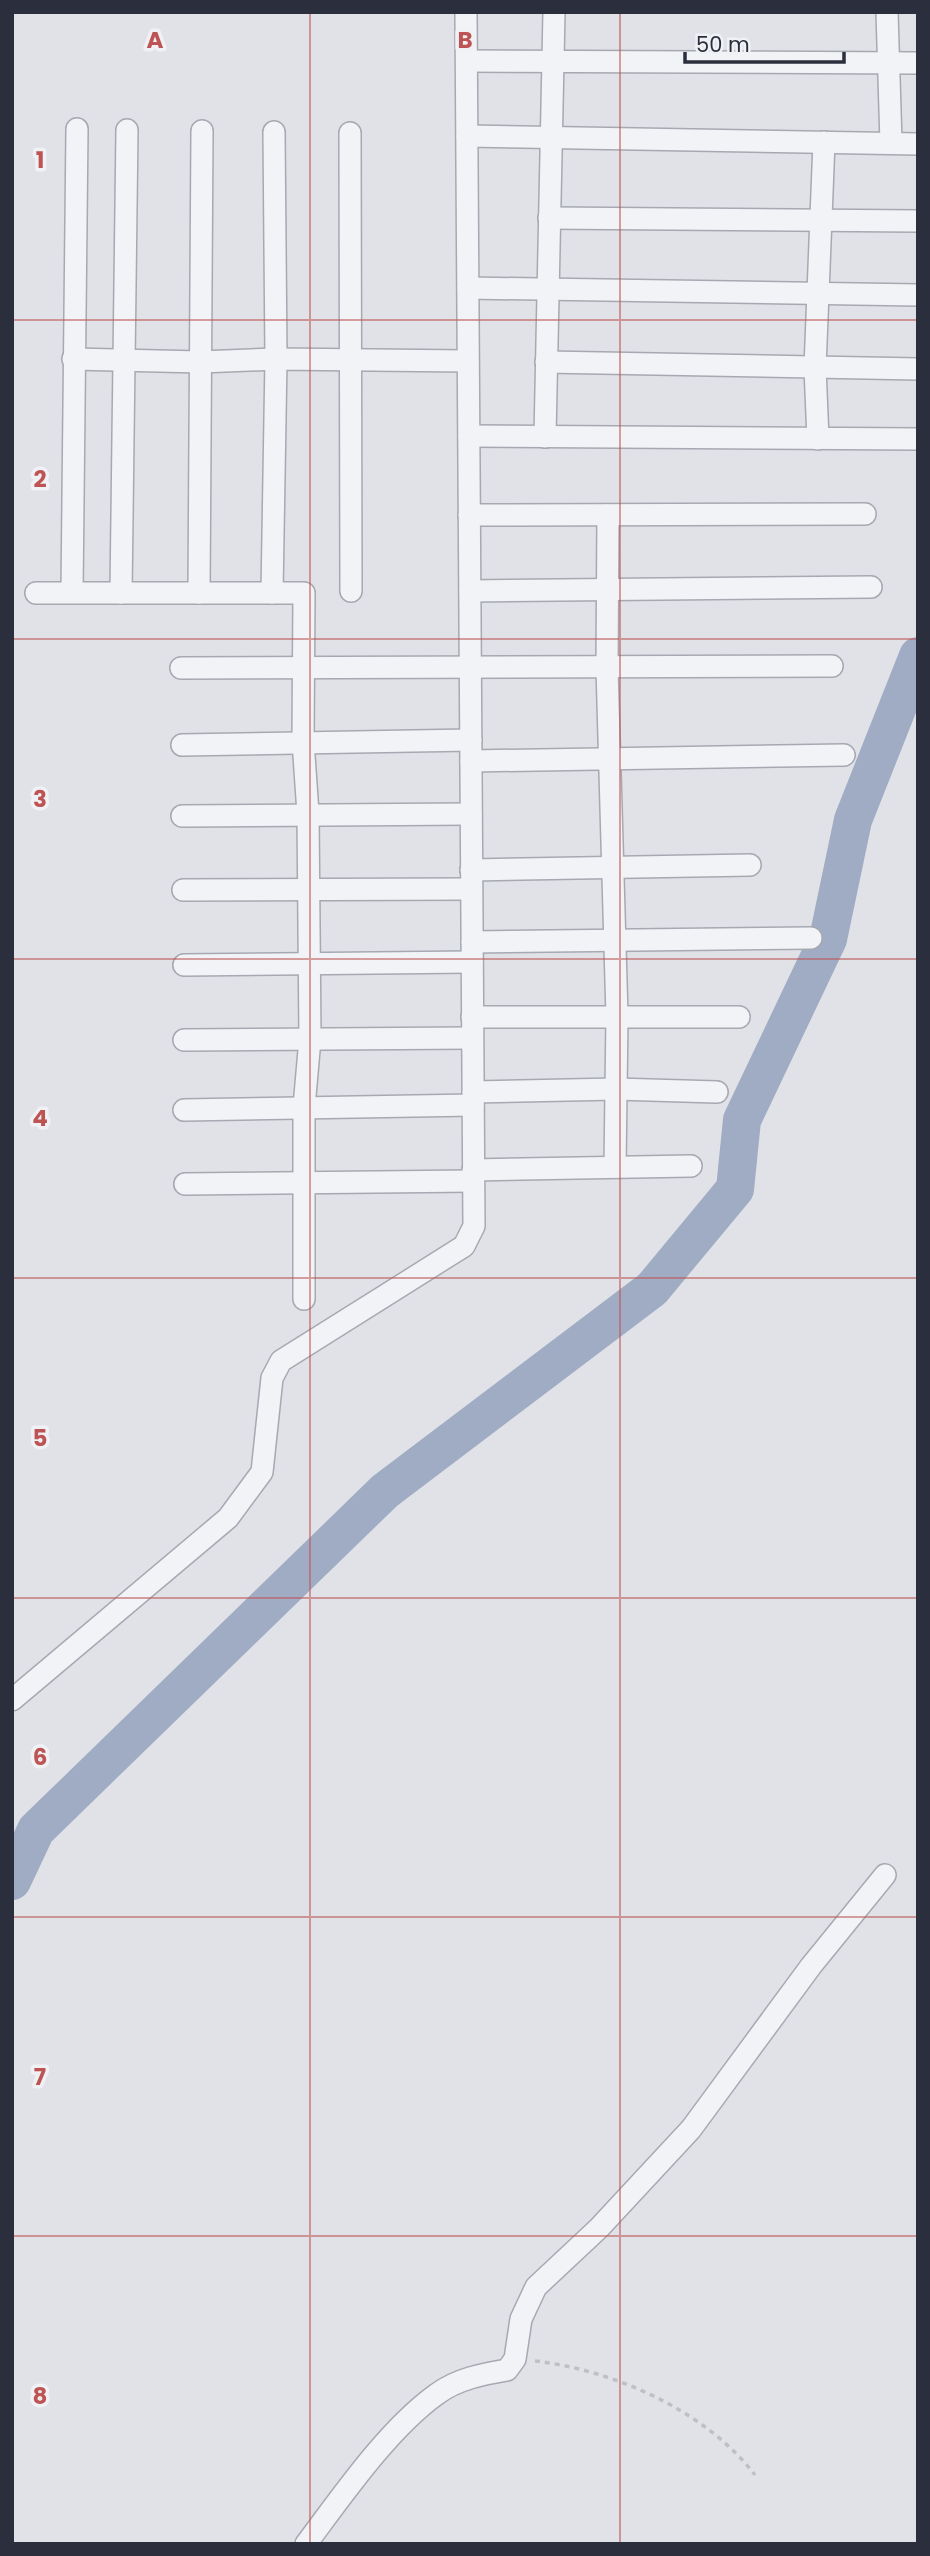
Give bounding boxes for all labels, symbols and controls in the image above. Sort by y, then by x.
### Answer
scale bar [685,21,844,65]
text: A [147,24,164,56]
text: B [457,24,473,56]
text: 50 m [696,30,750,59]
text: 1 [36,144,44,176]
text: 2 [33,463,47,495]
text: 3 [33,783,47,815]
text: 4 [32,1102,48,1134]
text: 5 [33,1422,47,1454]
text: 6 [33,1741,47,1773]
text: 7 [34,2061,46,2093]
text: 8 [33,2380,47,2412]

